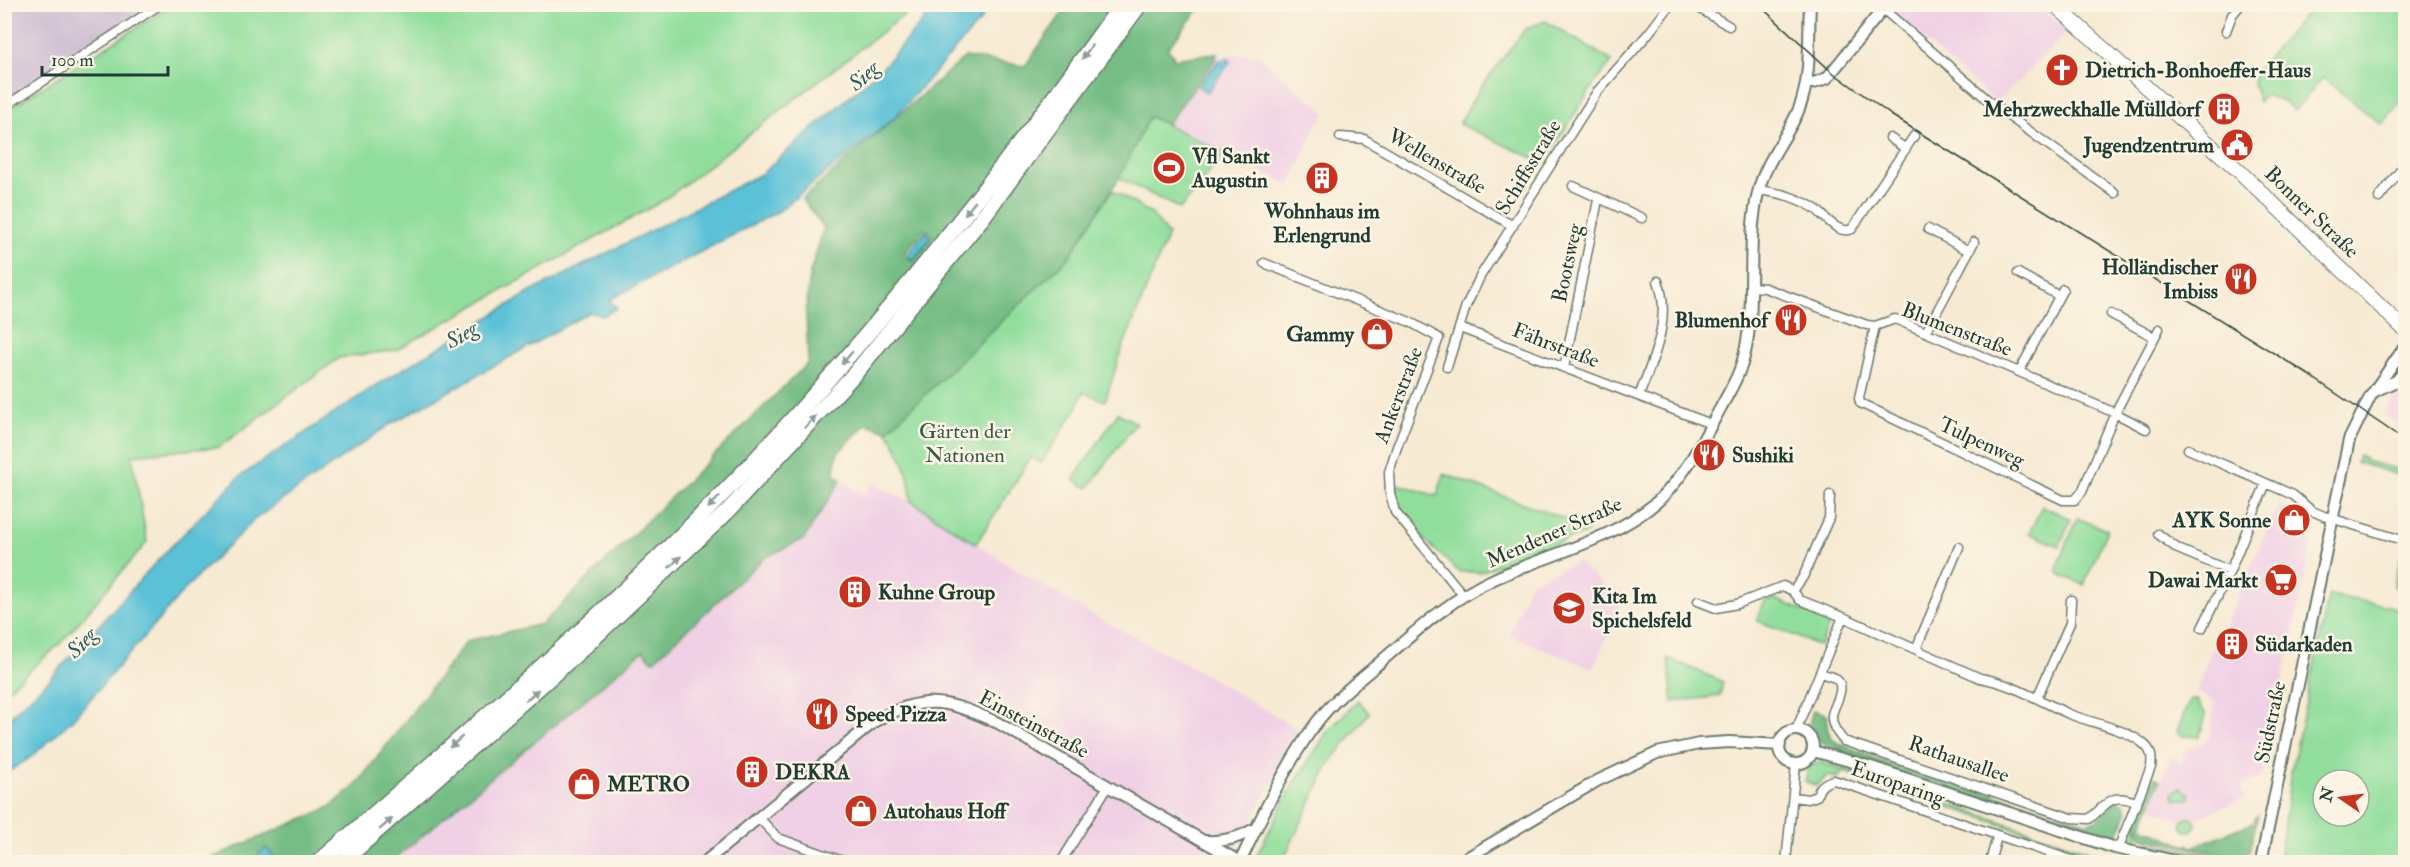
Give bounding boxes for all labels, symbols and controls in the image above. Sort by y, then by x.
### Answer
scale bar [42,39,168,77]
one-way arrow [1081,43,1093,59]
text: 100 m [51,49,94,72]
church icon: Dietrich-Bonhoeffer-Haus [2044,52,2080,88]
water label: Sieg [841,54,886,98]
place label: Dietrich-Bonhoeffer-Haus [2085,57,2311,84]
building icon: Mehrzweckhalle Mülldorf [2206,91,2242,127]
place label: Mehrzweckhalle Mülldorf [1982,96,2204,123]
street label: Schiffsstraße [1489,114,1568,220]
street label: Wellenstraße [1382,122,1491,201]
public building icon: Jugendzentrum [2219,127,2255,163]
place label: Jugendzentrum [2082,132,2215,159]
place label: Vfl Sankt Augustin [1191,143,1270,194]
sports icon: Vfl Sankt Augustin [1151,150,1187,186]
building icon: Wohnhaus im Erlengrund [1304,160,1340,196]
street label: Bonner Straße [2259,160,2365,264]
place label: Wohnhaus im Erlengrund [1263,198,1380,249]
one-way arrow [965,200,977,215]
street label: Bootsweg [1546,221,1589,305]
place label: Holländischer Imbiss [2102,254,2219,305]
restaurant icon: Holländischer Imbiss [2223,261,2259,297]
street label: Blumenstraße [1898,296,2016,363]
restaurant icon: Blumenhof [1773,302,1809,338]
place label: Blumenhof [1674,307,1771,334]
water label: Sieg [439,314,484,356]
shop icon: Gammy [1359,316,1395,352]
street label: Fährstraße [1508,317,1603,374]
place label: Gammy [1286,321,1355,348]
street label: Ankerstraße [1367,343,1429,448]
one-way arrow [840,350,853,366]
street label: Tulpenweg [1935,411,2030,474]
one-way arrow [803,414,817,429]
park label: Gärten der Nationen [919,418,1011,469]
restaurant icon: Sushiki [1691,437,1727,473]
place label: Sushiki [1732,442,1794,469]
street label: Mendener Straße [1482,490,1626,574]
one-way arrow [708,494,722,508]
shop icon: AYK Sonne [2276,502,2312,538]
place label: AYK Sonne [2172,507,2271,534]
one-way arrow [667,556,682,569]
supermarket icon: Dawai Markt [2263,562,2299,598]
place label: Dawai Markt [2148,567,2258,594]
building icon: Kuhne Group [837,574,873,610]
place label: Kuhne Group [878,579,996,606]
place label: Kita Im Spichelsfeld [1592,583,1692,634]
school or university icon: Kita Im Spichelsfeld [1551,590,1587,626]
water label: Sieg [60,620,104,665]
building icon: Südarkaden [2214,626,2250,662]
place label: Südarkaden [2255,631,2353,658]
street label: Südstraße [2249,678,2292,766]
street label: Einsteinstraße [974,684,1094,765]
one-way arrow [524,689,539,702]
restaurant icon: Speed Pizza [804,696,840,732]
place label: Speed Pizza [845,701,948,728]
street label: Rathausallee [1905,730,2013,789]
one-way arrow [449,735,464,748]
building icon: DEKRA [734,754,770,790]
street label: Europaring [1847,755,1949,812]
place label: DEKRA [775,759,851,786]
shop icon: METRO [566,766,602,802]
north arrow [2311,768,2371,828]
place label: METRO [606,771,690,798]
text: N [2316,785,2339,805]
shop icon: Autohaus Hoff [843,793,879,829]
place label: Autohaus Hoff [883,798,1010,825]
one-way arrow [378,817,394,830]

